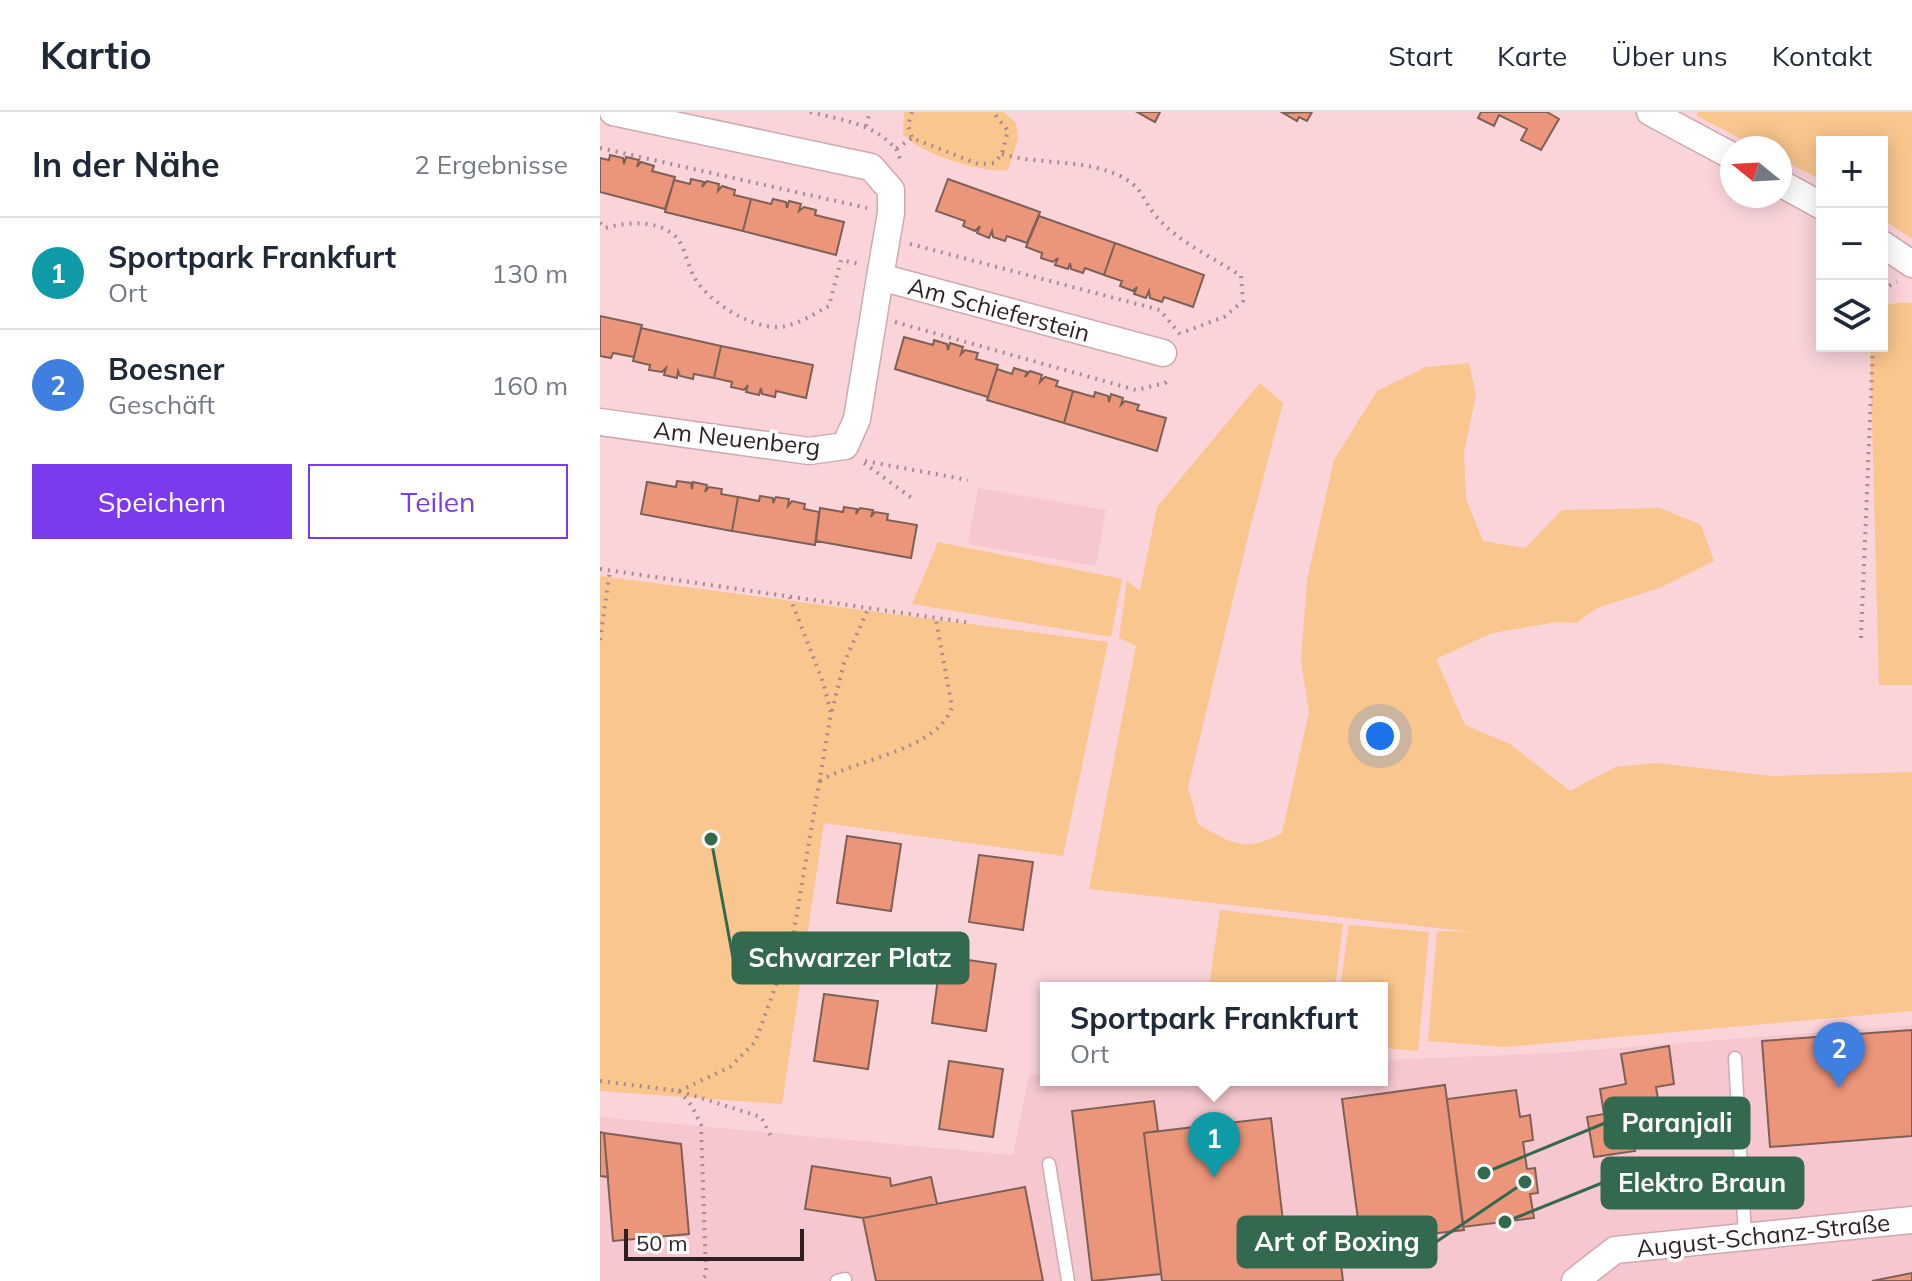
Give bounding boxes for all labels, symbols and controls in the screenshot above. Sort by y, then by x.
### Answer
text: Kartio [40,31,152,79]
text: Start [1388,38,1453,73]
text: Karte [1497,38,1567,73]
text: Über uns [1611,38,1728,73]
text: Kontakt [1772,38,1872,73]
north arrow [1720,136,1792,208]
map controls [1816,136,1888,352]
button: + [1816,136,1888,208]
text: In der Nähe [32,143,220,186]
text: 2 Ergebnisse [414,148,568,181]
button: − [1816,208,1888,280]
text: Sportpark Frankfurt [108,238,396,276]
text: 1 [50,257,66,290]
text: 130 m [492,257,568,290]
street label: Am Schieferstein [905,270,1093,348]
text: Ort [108,276,147,309]
button: layers [1816,280,1888,352]
text: Boesner [108,350,224,388]
text: 2 [50,369,66,402]
text: 160 m [492,369,568,402]
text: Geschäft [108,388,215,421]
street label: Am Neuenberg [652,414,822,462]
button: Speichern [32,464,292,539]
button: Teilen [308,464,568,539]
your location [1360,716,1400,756]
callout: Schwarzer Platz [733,933,968,983]
text: Schwarzer Platz [748,941,952,974]
popup [1040,982,1388,1086]
text: Sportpark Frankfurt [1070,999,1358,1037]
pin: 2 [1813,1022,1865,1088]
text: Ort [1070,1037,1109,1070]
callout: Paranjali [1605,1098,1749,1148]
text: Paranjali [1621,1106,1733,1139]
pin: 1 [1188,1112,1240,1178]
callout: Elektro Braun [1602,1158,1803,1208]
text: Elektro Braun [1618,1166,1786,1199]
street label: August-Schanz-Straße [1635,1207,1891,1263]
callout: Art of Boxing [1238,1217,1436,1267]
scale bar [624,1225,804,1261]
text: Art of Boxing [1254,1225,1420,1258]
text: 50 m [636,1229,687,1257]

